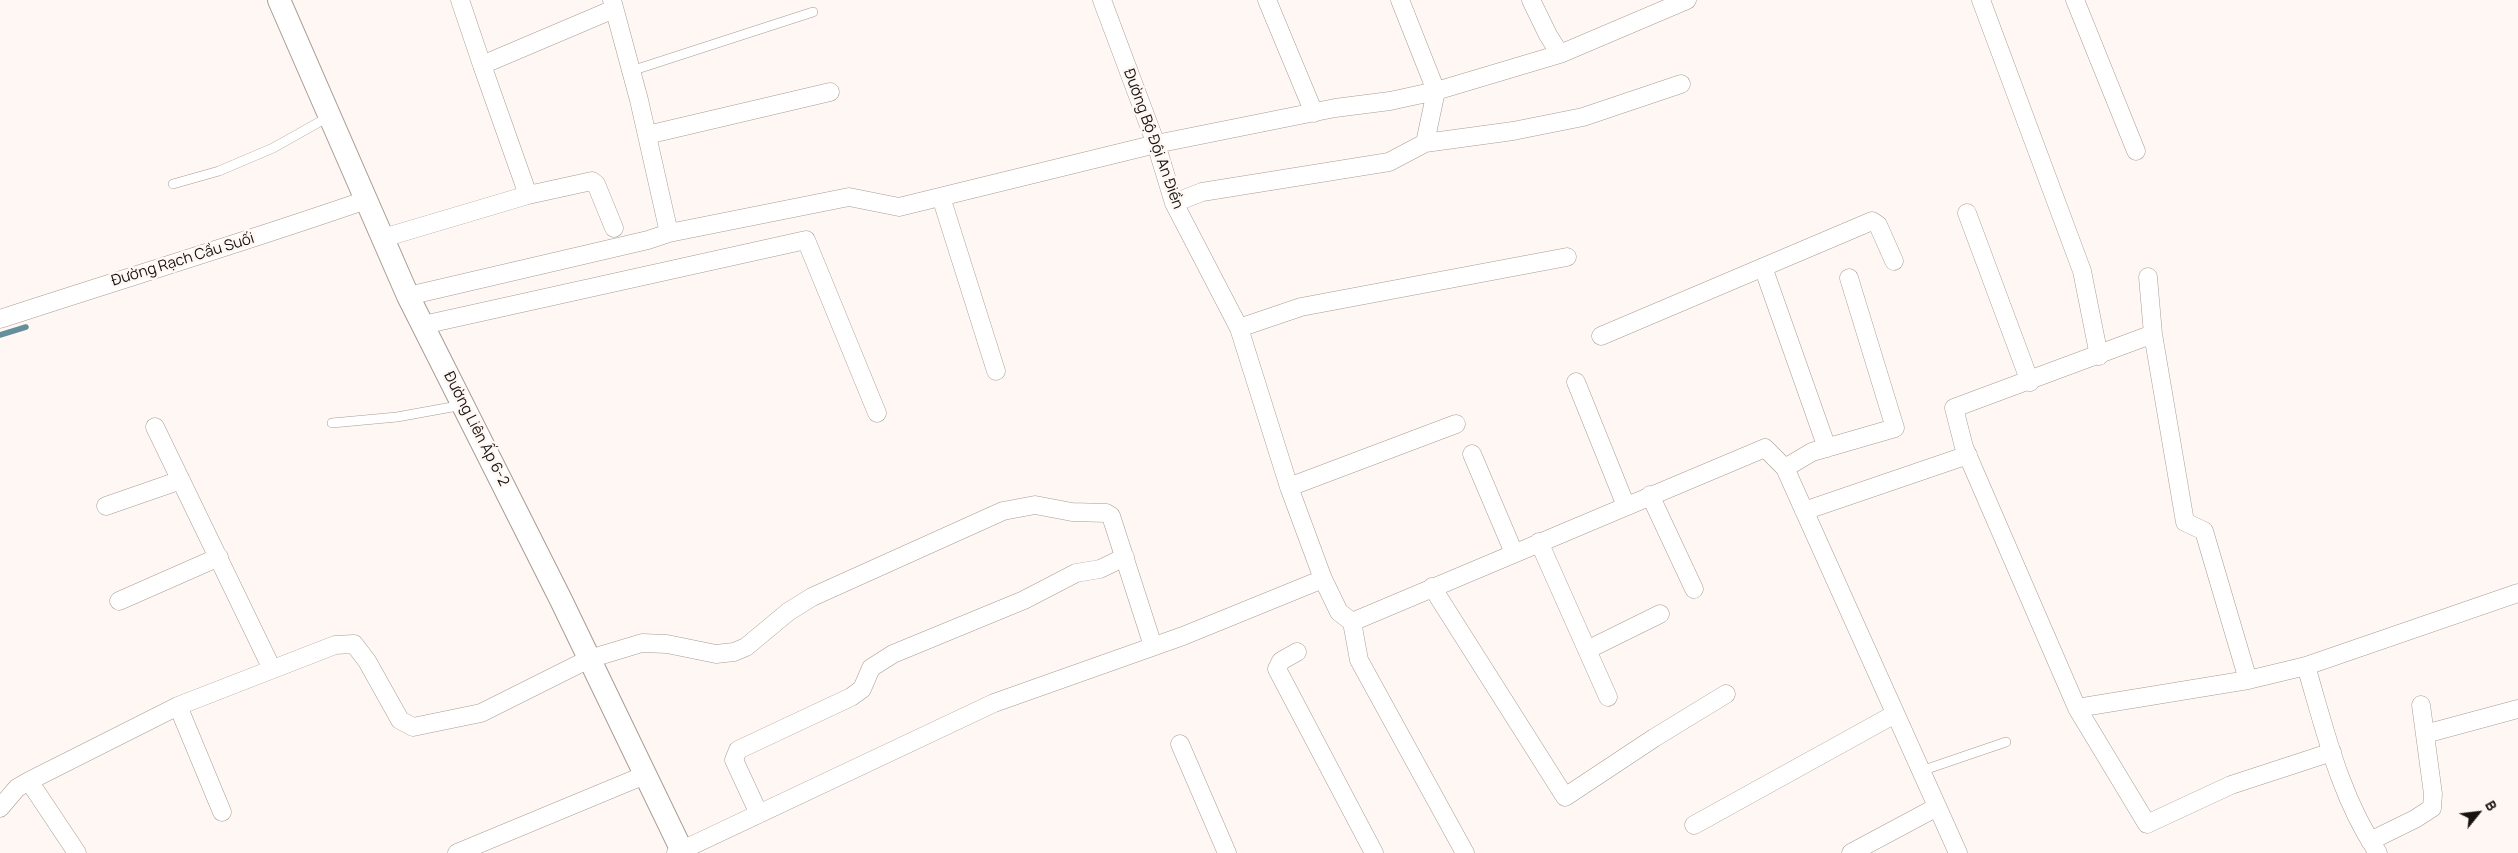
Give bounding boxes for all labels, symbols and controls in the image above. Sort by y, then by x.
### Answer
street label: Đường Bộ Đội An Điền [1119,67,1187,211]
street label: Đường Rạch Cầu Suối [109,230,257,290]
street label: Đường Liên Ấp 6-2 [439,369,513,489]
north arrow [2453,788,2503,838]
text: B [2481,797,2502,814]

